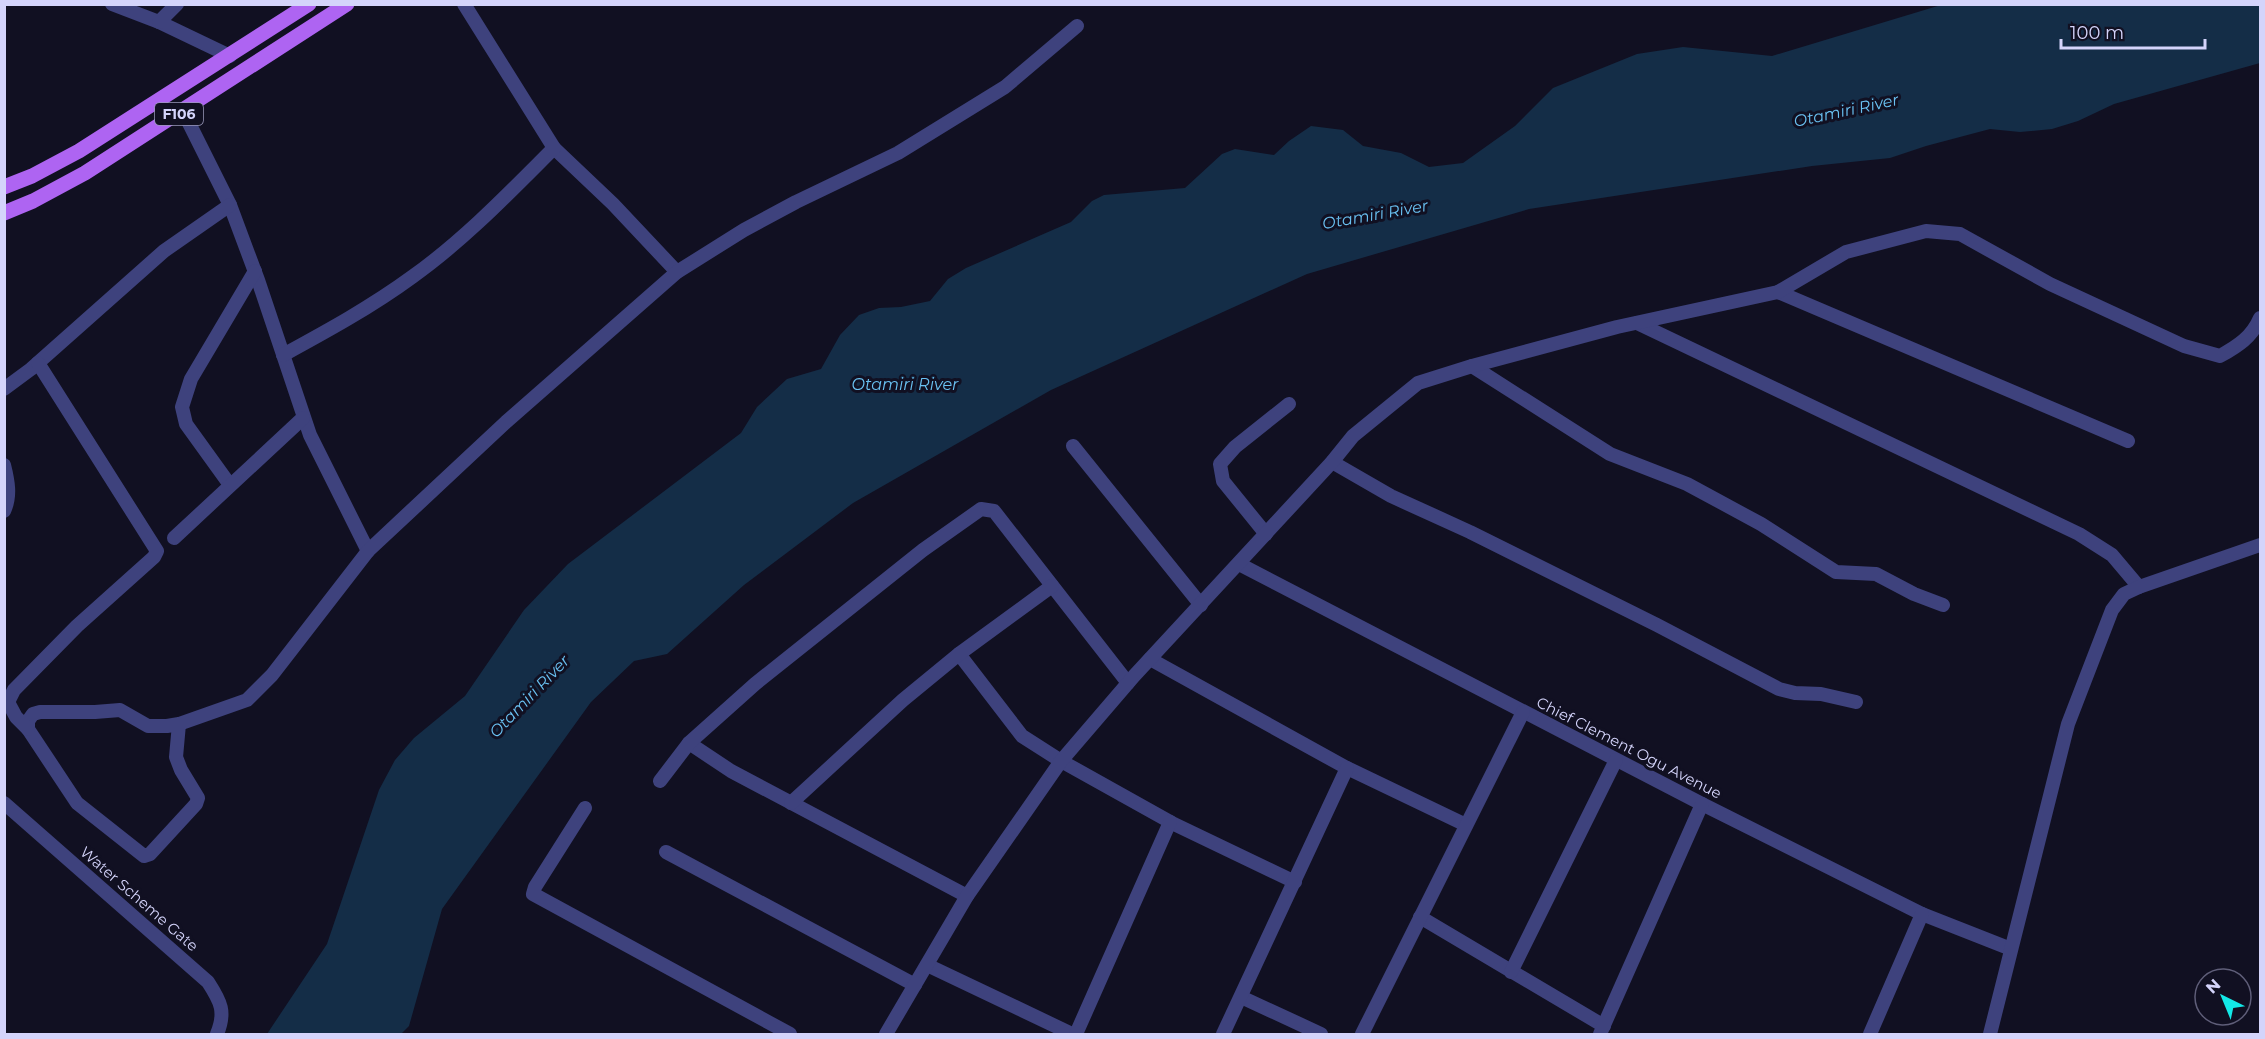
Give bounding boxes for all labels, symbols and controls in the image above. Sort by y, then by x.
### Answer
scale bar [2061,12,2205,50]
text: 100 m [2070,22,2124,44]
water label: Otamiri River [1792,90,1901,131]
road number: F106 [155,103,203,125]
water label: Otamiri River [1321,196,1430,233]
water label: Otamiri River [851,375,959,394]
water label: Otamiri River [485,651,574,741]
street label: Chief Clement Ogu Avenue [1533,693,1725,803]
street label: Water Scheme Gate [76,842,202,955]
north arrow [2193,967,2253,1027]
text: N [2202,975,2224,998]

